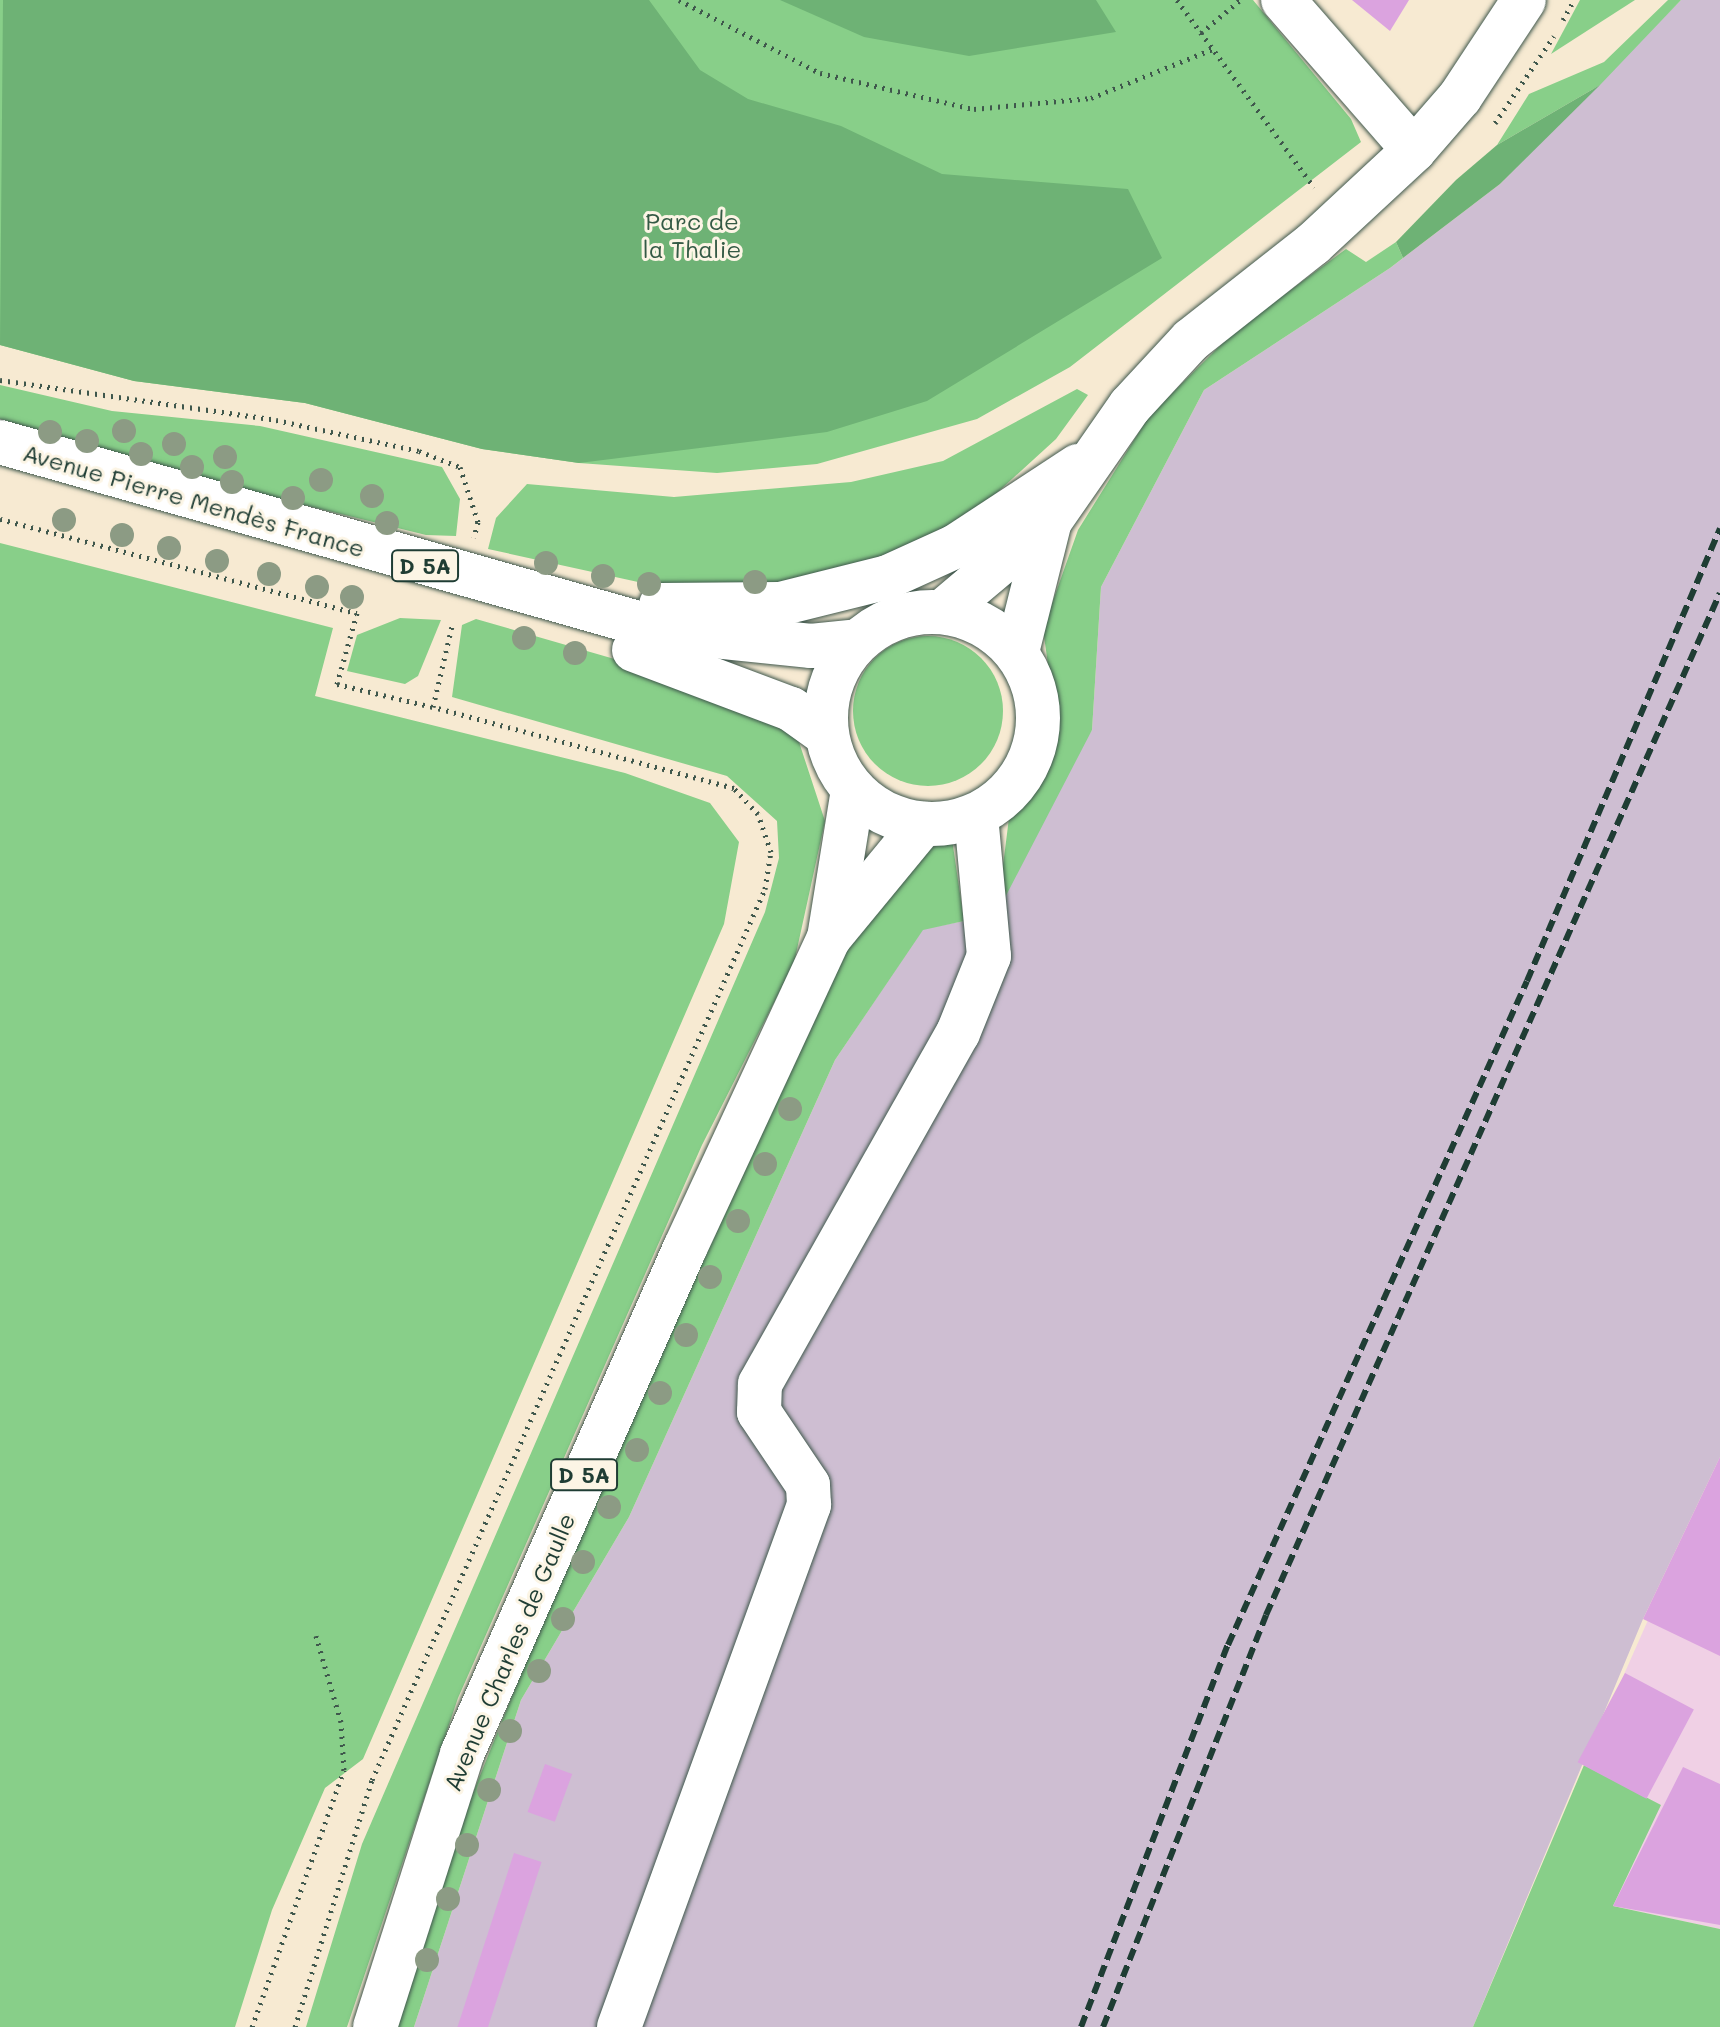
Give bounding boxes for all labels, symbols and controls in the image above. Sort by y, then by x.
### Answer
park label: Parc de la Thalie [643,207,741,263]
street label: Avenue Pierre Mendès France [20,437,368,563]
road number: D 5A [391,548,459,584]
road number: D 5A [550,1457,618,1493]
street label: Avenue Charles de Gaulle [437,1509,581,1795]

